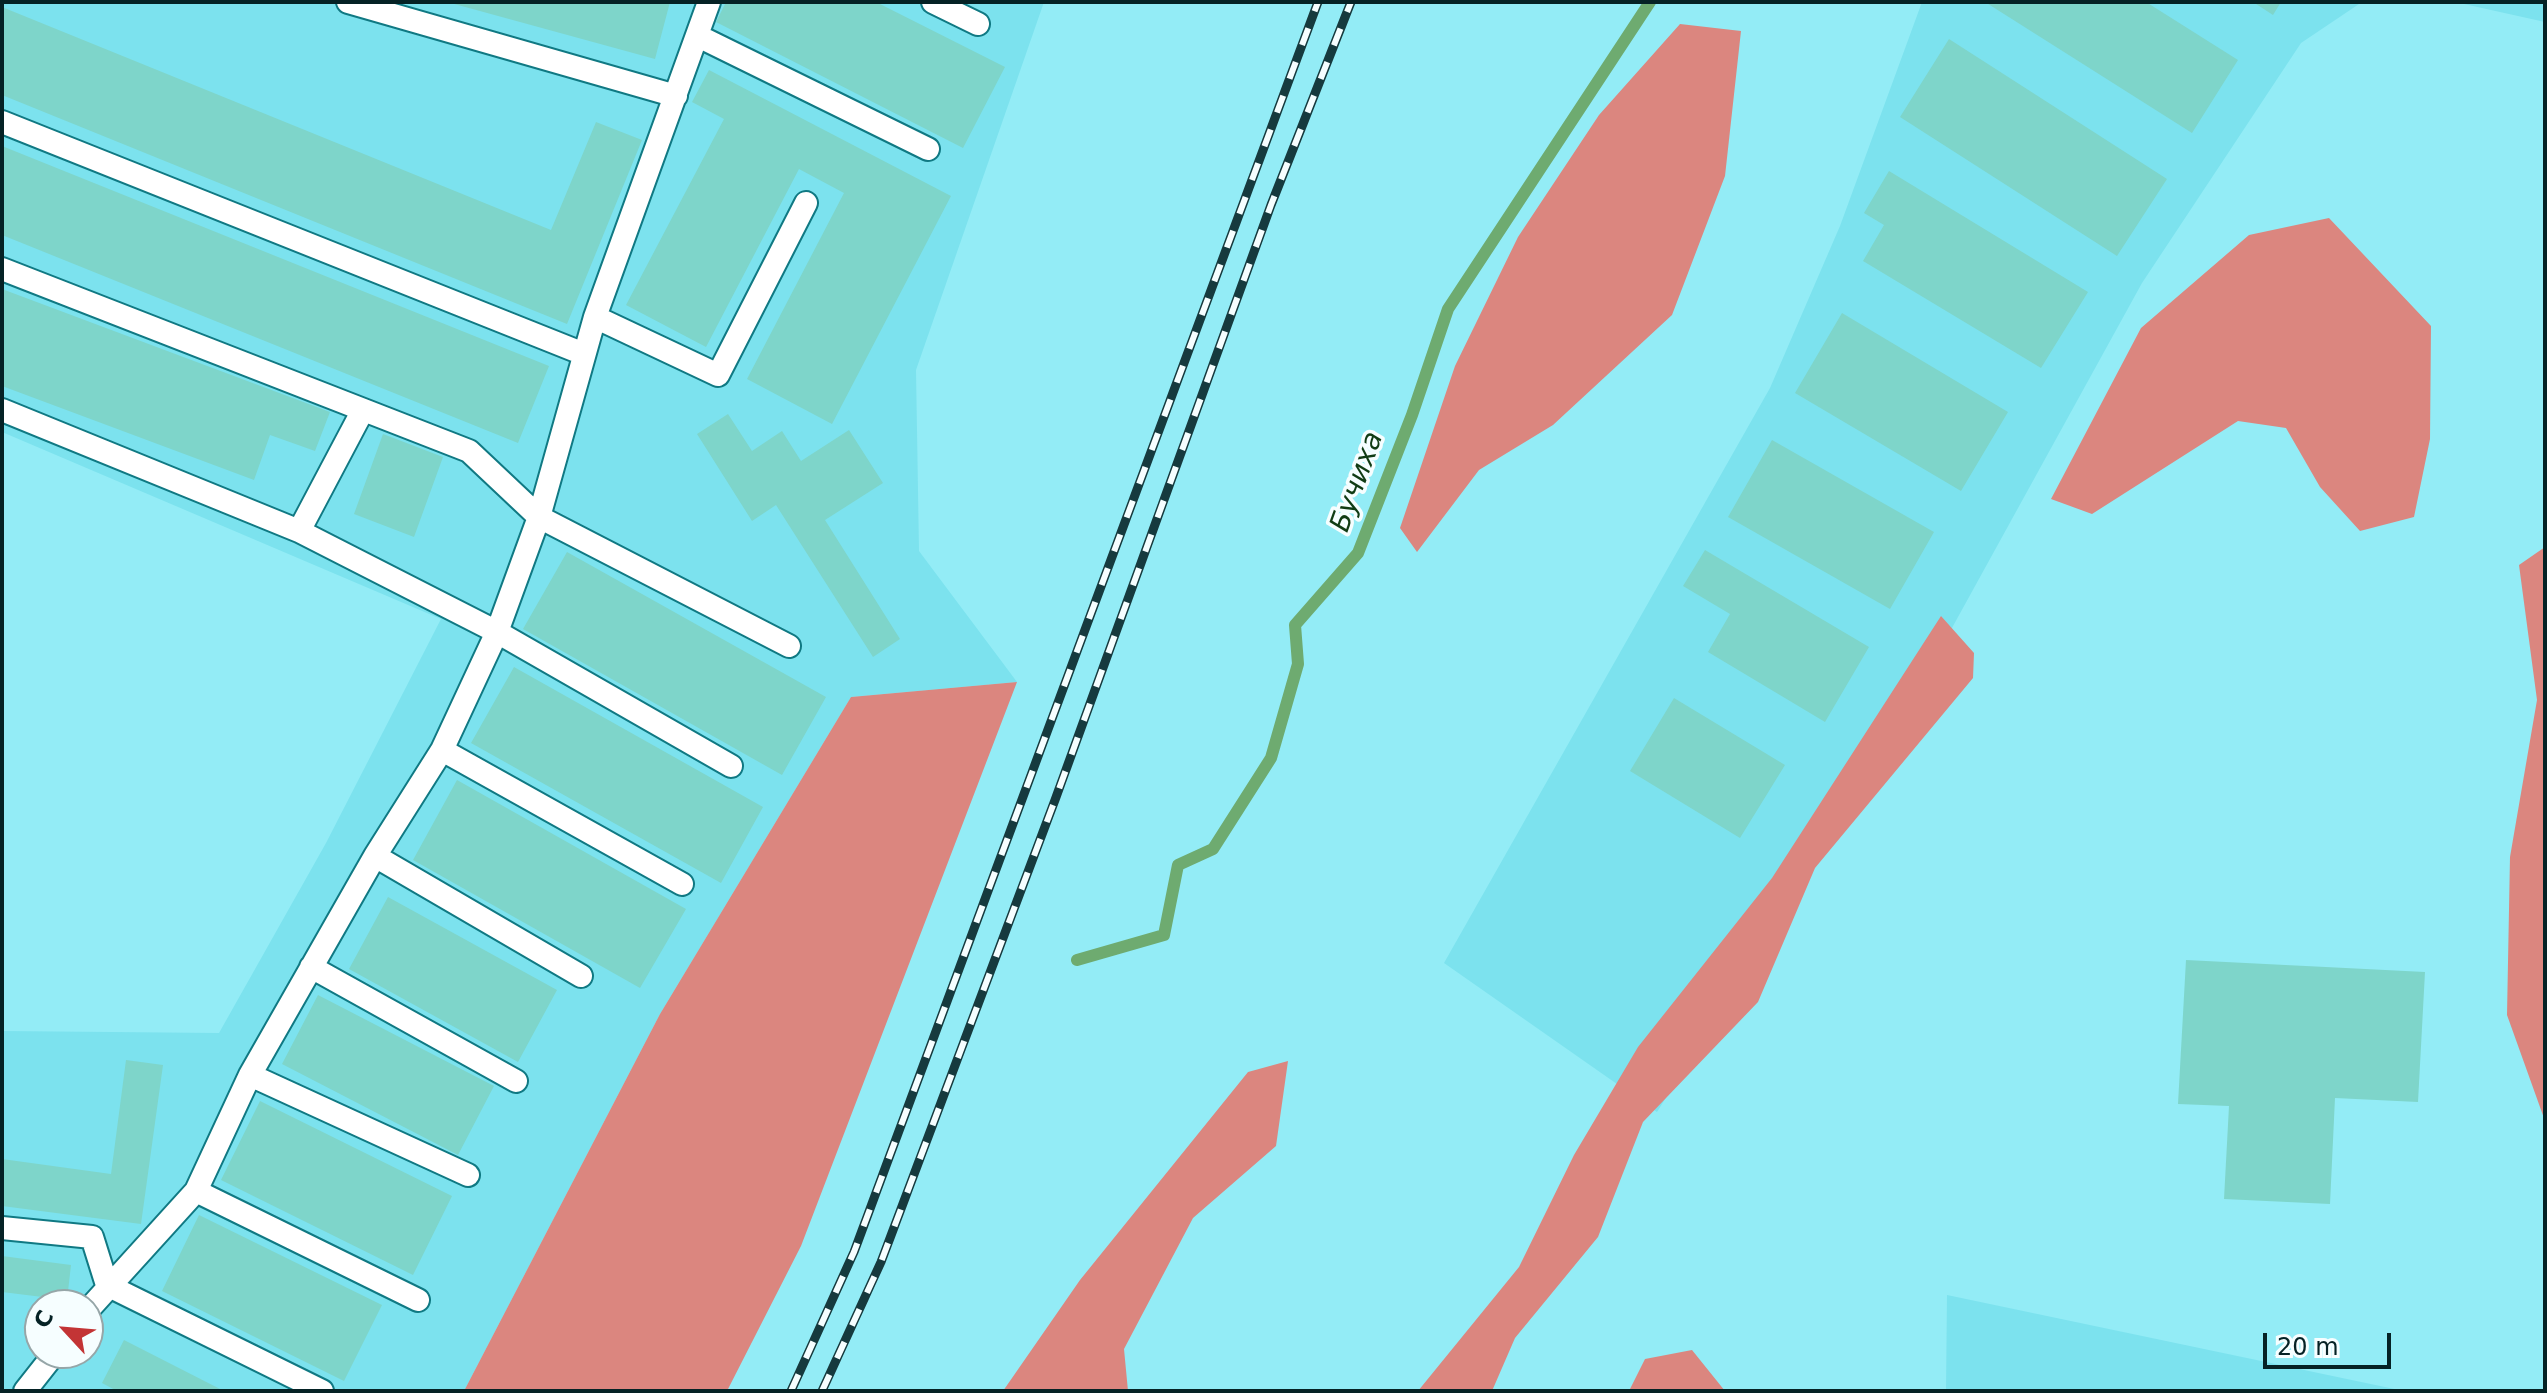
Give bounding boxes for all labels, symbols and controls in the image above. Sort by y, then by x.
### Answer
water label: Бучиха [1324,427,1392,537]
north arrow [24,1289,104,1369]
text: С [29,1306,59,1332]
scale bar [2267,1317,2395,1367]
text: 20 m [2277,1333,2339,1361]

